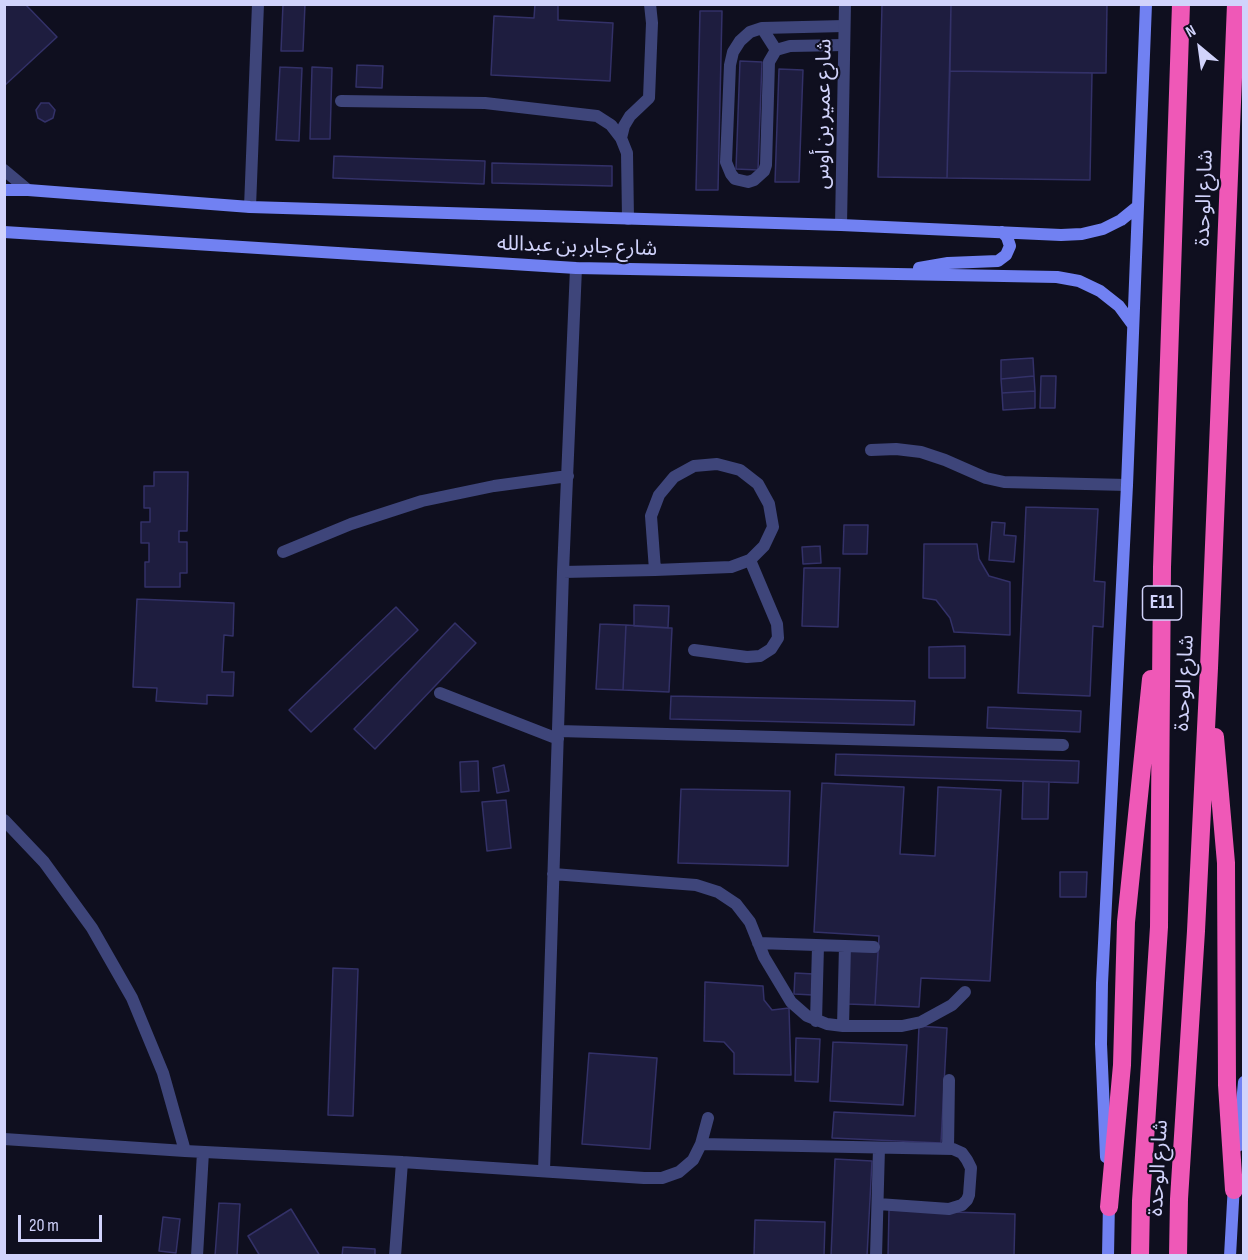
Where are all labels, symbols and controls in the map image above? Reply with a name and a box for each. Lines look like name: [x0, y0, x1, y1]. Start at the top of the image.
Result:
north arrow: [1170, 18, 1230, 78]
text: N: [1183, 21, 1199, 42]
street label: شارع عمير بن أوس: [810, 39, 838, 189]
street label: شارع الوحدة: [1191, 149, 1219, 247]
street label: شارع جابر بن عبدالله: [496, 232, 658, 262]
road number: E11: [1142, 586, 1182, 620]
street label: شارع الوحدة: [1170, 634, 1200, 732]
street label: شارع الوحدة: [1144, 1119, 1174, 1217]
scale bar: [21, 1203, 105, 1241]
text: 20 m: [29, 1215, 59, 1236]

